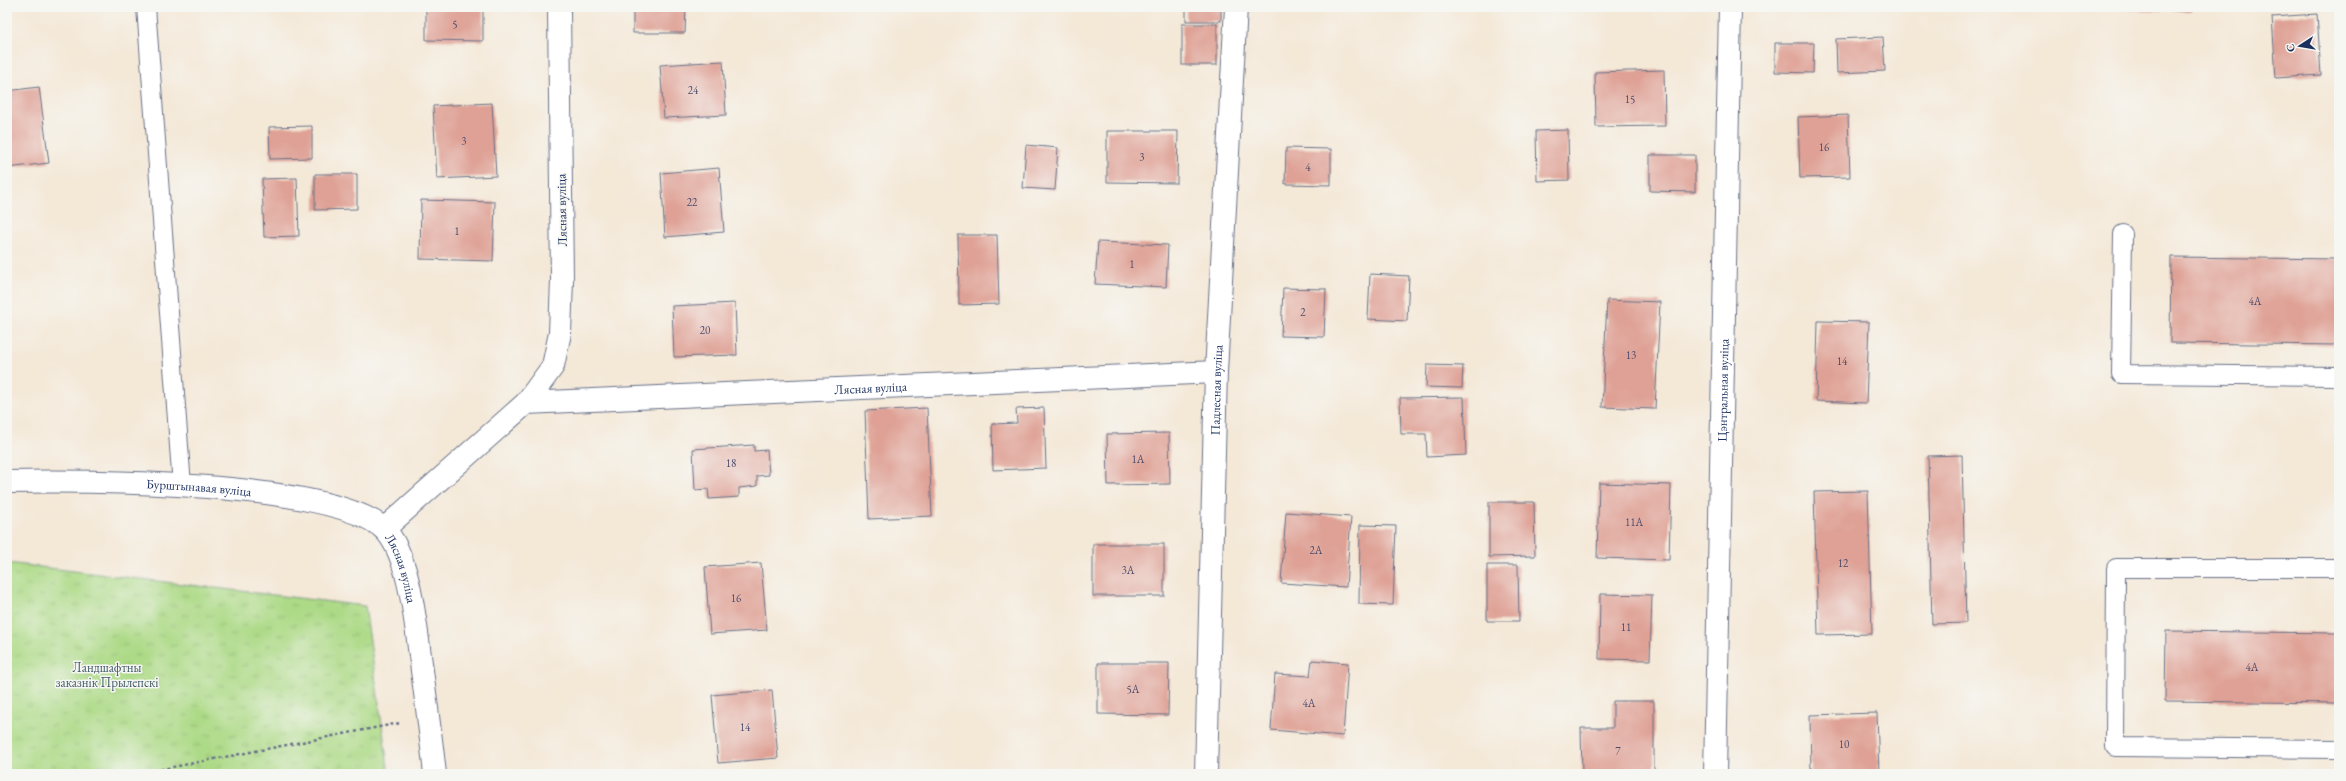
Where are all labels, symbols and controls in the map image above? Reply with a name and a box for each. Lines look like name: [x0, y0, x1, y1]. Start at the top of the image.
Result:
house number: 5: [452, 17, 458, 31]
north arrow: [2280, 26, 2320, 66]
text: С: [2283, 43, 2298, 53]
house number: 24: [688, 83, 699, 97]
house number: 15: [1625, 92, 1635, 106]
house number: 3: [461, 134, 467, 148]
house number: 16: [1819, 140, 1830, 154]
house number: 3: [1139, 150, 1145, 164]
house number: 4: [1305, 160, 1311, 174]
street label: Лясная вуліца: [552, 173, 571, 246]
house number: 22: [687, 195, 698, 209]
house number: 1: [454, 224, 460, 238]
house number: 1: [1129, 257, 1135, 271]
house number: 4А: [2249, 294, 2262, 308]
house number: 2: [1300, 305, 1306, 319]
house number: 20: [700, 323, 710, 337]
street label: Цэнтральная вуліца: [1714, 338, 1733, 442]
street label: Падлесная вуліца: [1206, 344, 1227, 436]
house number: 13: [1626, 348, 1636, 362]
house number: 14: [1837, 354, 1848, 368]
street label: Лясная вуліца: [834, 378, 908, 398]
house number: 1А: [1132, 452, 1145, 466]
house number: 18: [726, 456, 736, 470]
street label: Бурштынавая вуліца: [146, 475, 253, 500]
house number: 11А: [1625, 515, 1643, 529]
street label: Лясная вуліца: [381, 530, 420, 605]
house number: 2А: [1310, 543, 1323, 557]
house number: 12: [1838, 556, 1849, 570]
house number: 3А: [1122, 563, 1135, 577]
house number: 16: [731, 591, 742, 605]
house number: 11: [1621, 620, 1631, 634]
park label: Ландшафтны заказнік Прылепскі: [56, 659, 158, 691]
house number: 4А: [2246, 660, 2259, 674]
house number: 5А: [1127, 682, 1140, 696]
house number: 4А: [1303, 696, 1316, 710]
house number: 14: [740, 720, 751, 734]
house number: 10: [1839, 737, 1849, 751]
house number: 7: [1615, 744, 1621, 758]

